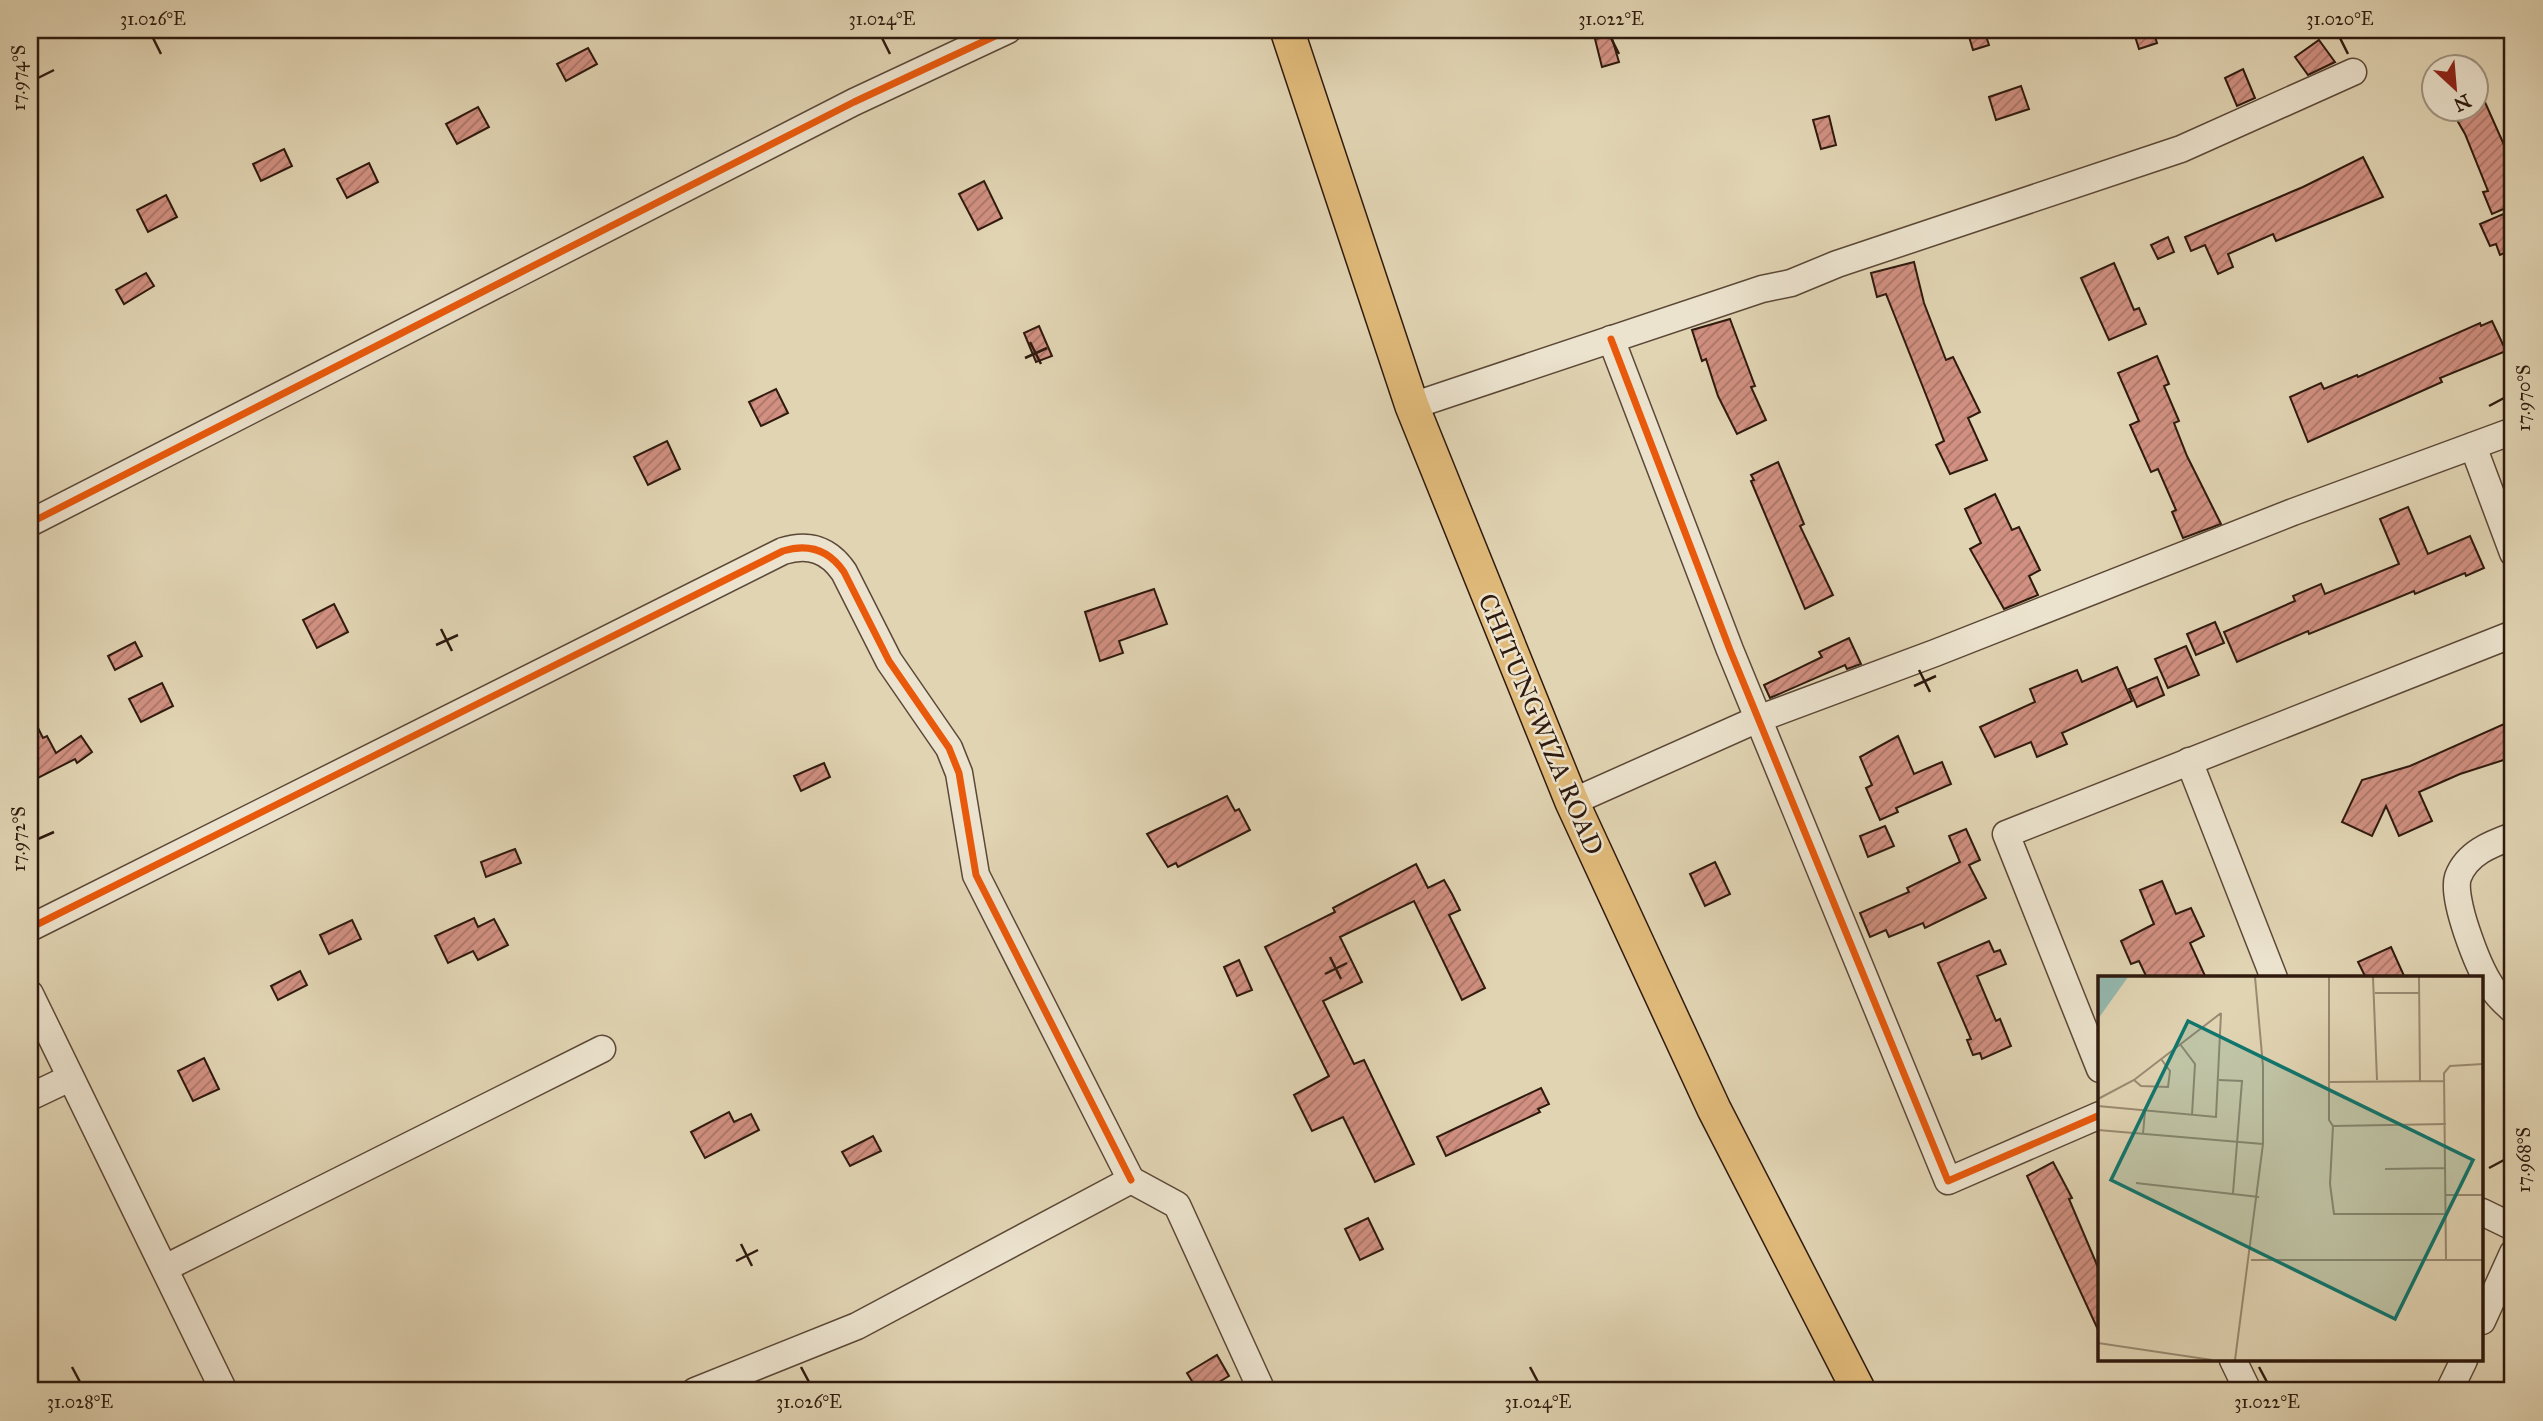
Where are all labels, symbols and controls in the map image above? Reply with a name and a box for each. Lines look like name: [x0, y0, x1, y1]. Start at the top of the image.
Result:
text: 31.026°E: [120, 8, 186, 30]
text: 31.024°E: [849, 8, 916, 30]
text: 31.022°E: [1578, 8, 1644, 30]
text: 31.020°E: [2306, 8, 2374, 30]
text: 17.974°S: [8, 45, 30, 111]
north arrow: [2420, 52, 2490, 122]
text: N: [2450, 89, 2475, 117]
text: 17.970°S: [2513, 365, 2535, 431]
street label: CHITUNGWIZA ROAD: [1471, 588, 1611, 860]
text: 17.972°S: [8, 806, 30, 872]
inset map: [2098, 976, 2484, 1362]
text: 17.968°S: [2513, 1127, 2535, 1193]
text: 31.028°E: [47, 1391, 113, 1413]
text: 31.026°E: [776, 1391, 842, 1413]
text: 31.024°E: [1505, 1391, 1572, 1413]
text: 31.022°E: [2234, 1391, 2300, 1413]

